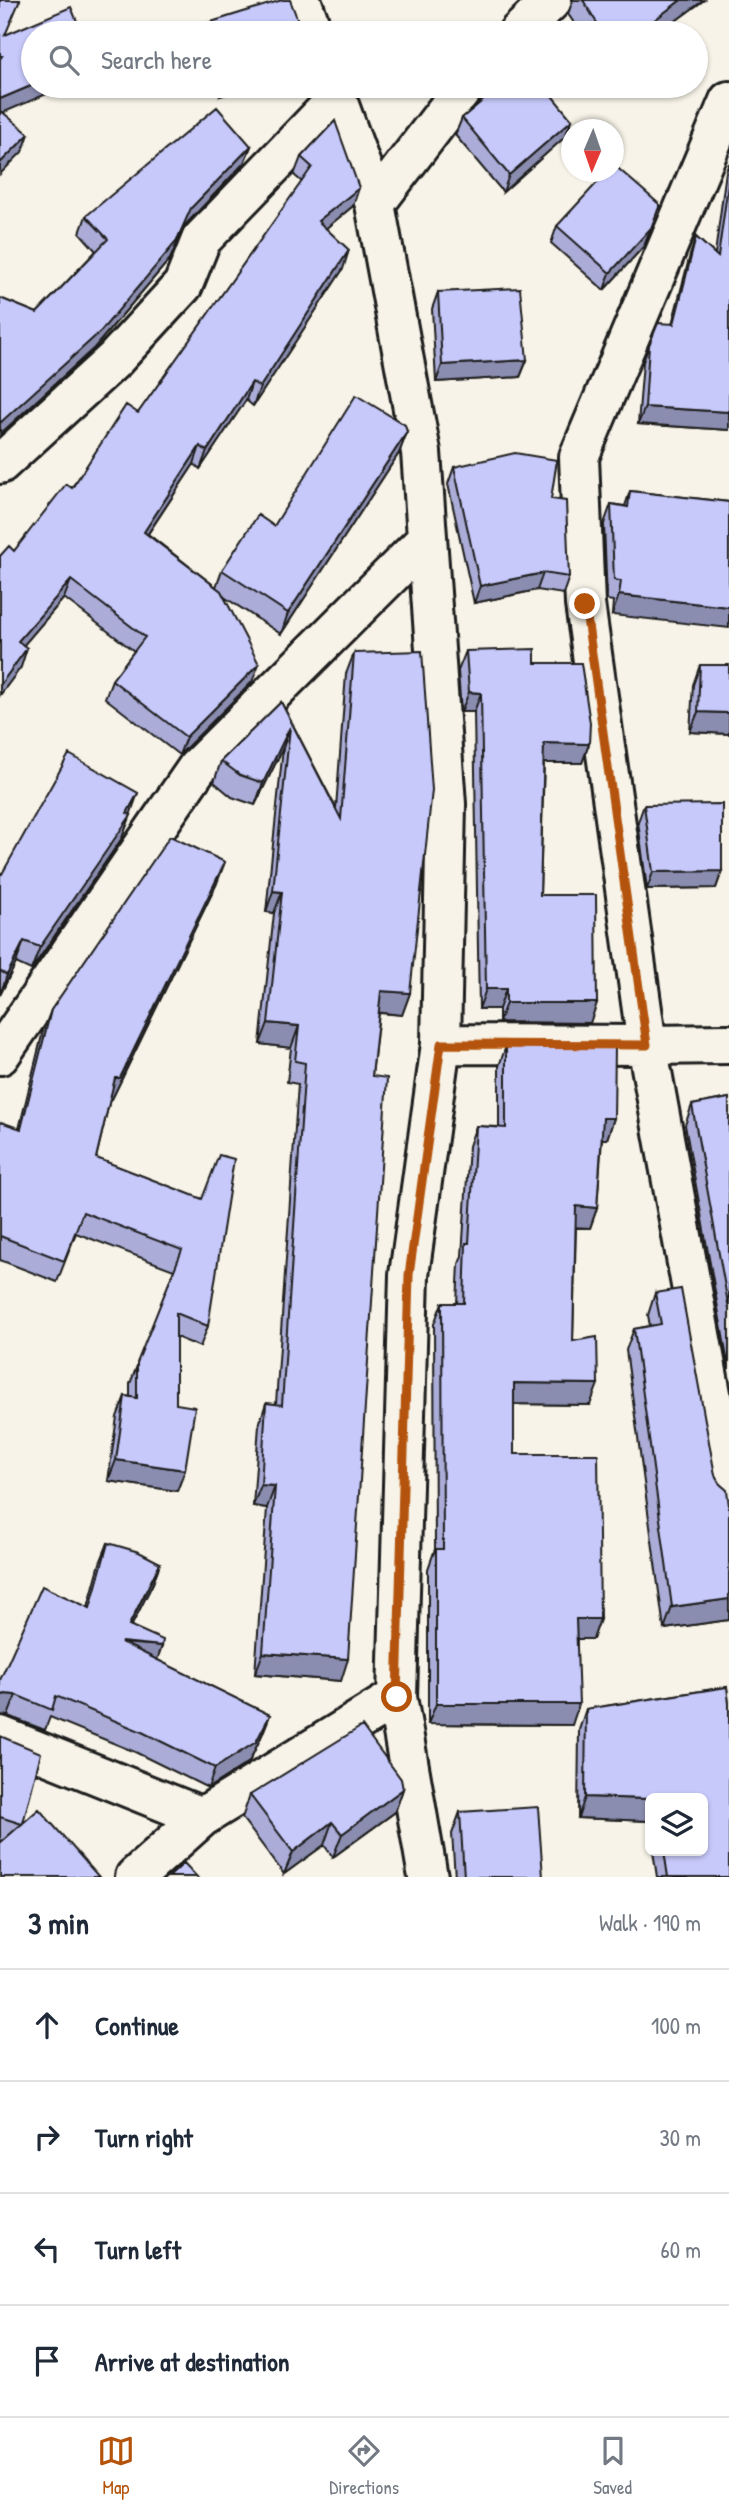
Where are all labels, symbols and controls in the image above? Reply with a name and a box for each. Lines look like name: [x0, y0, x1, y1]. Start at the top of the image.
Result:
search box: [21, 21, 708, 98]
icon: search: [45, 41, 83, 79]
text: Search here: [101, 42, 212, 77]
north arrow: [561, 119, 624, 182]
route end: [569, 588, 600, 619]
route start: [381, 1681, 412, 1712]
map controls: [645, 1793, 708, 1856]
button: layers: [645, 1793, 708, 1856]
text: 3 min: [28, 1903, 89, 1943]
text: Walk · 190 m: [599, 1907, 701, 1938]
icon: ahead: [28, 2006, 66, 2044]
text: Continue: [95, 2008, 179, 2043]
text: 100 m: [651, 2010, 701, 2041]
icon: right: [28, 2118, 66, 2156]
text: Turn right: [95, 2120, 193, 2155]
text: 30 m: [659, 2122, 701, 2153]
icon: left: [28, 2230, 66, 2268]
text: Turn left: [95, 2232, 181, 2267]
text: 60 m: [661, 2234, 701, 2265]
icon: arrive: [28, 2342, 66, 2380]
text: Arrive at destination: [95, 2344, 290, 2379]
tab: Map: [97, 2432, 135, 2500]
tab: Directions: [329, 2432, 399, 2500]
tab: Saved: [593, 2432, 632, 2500]

